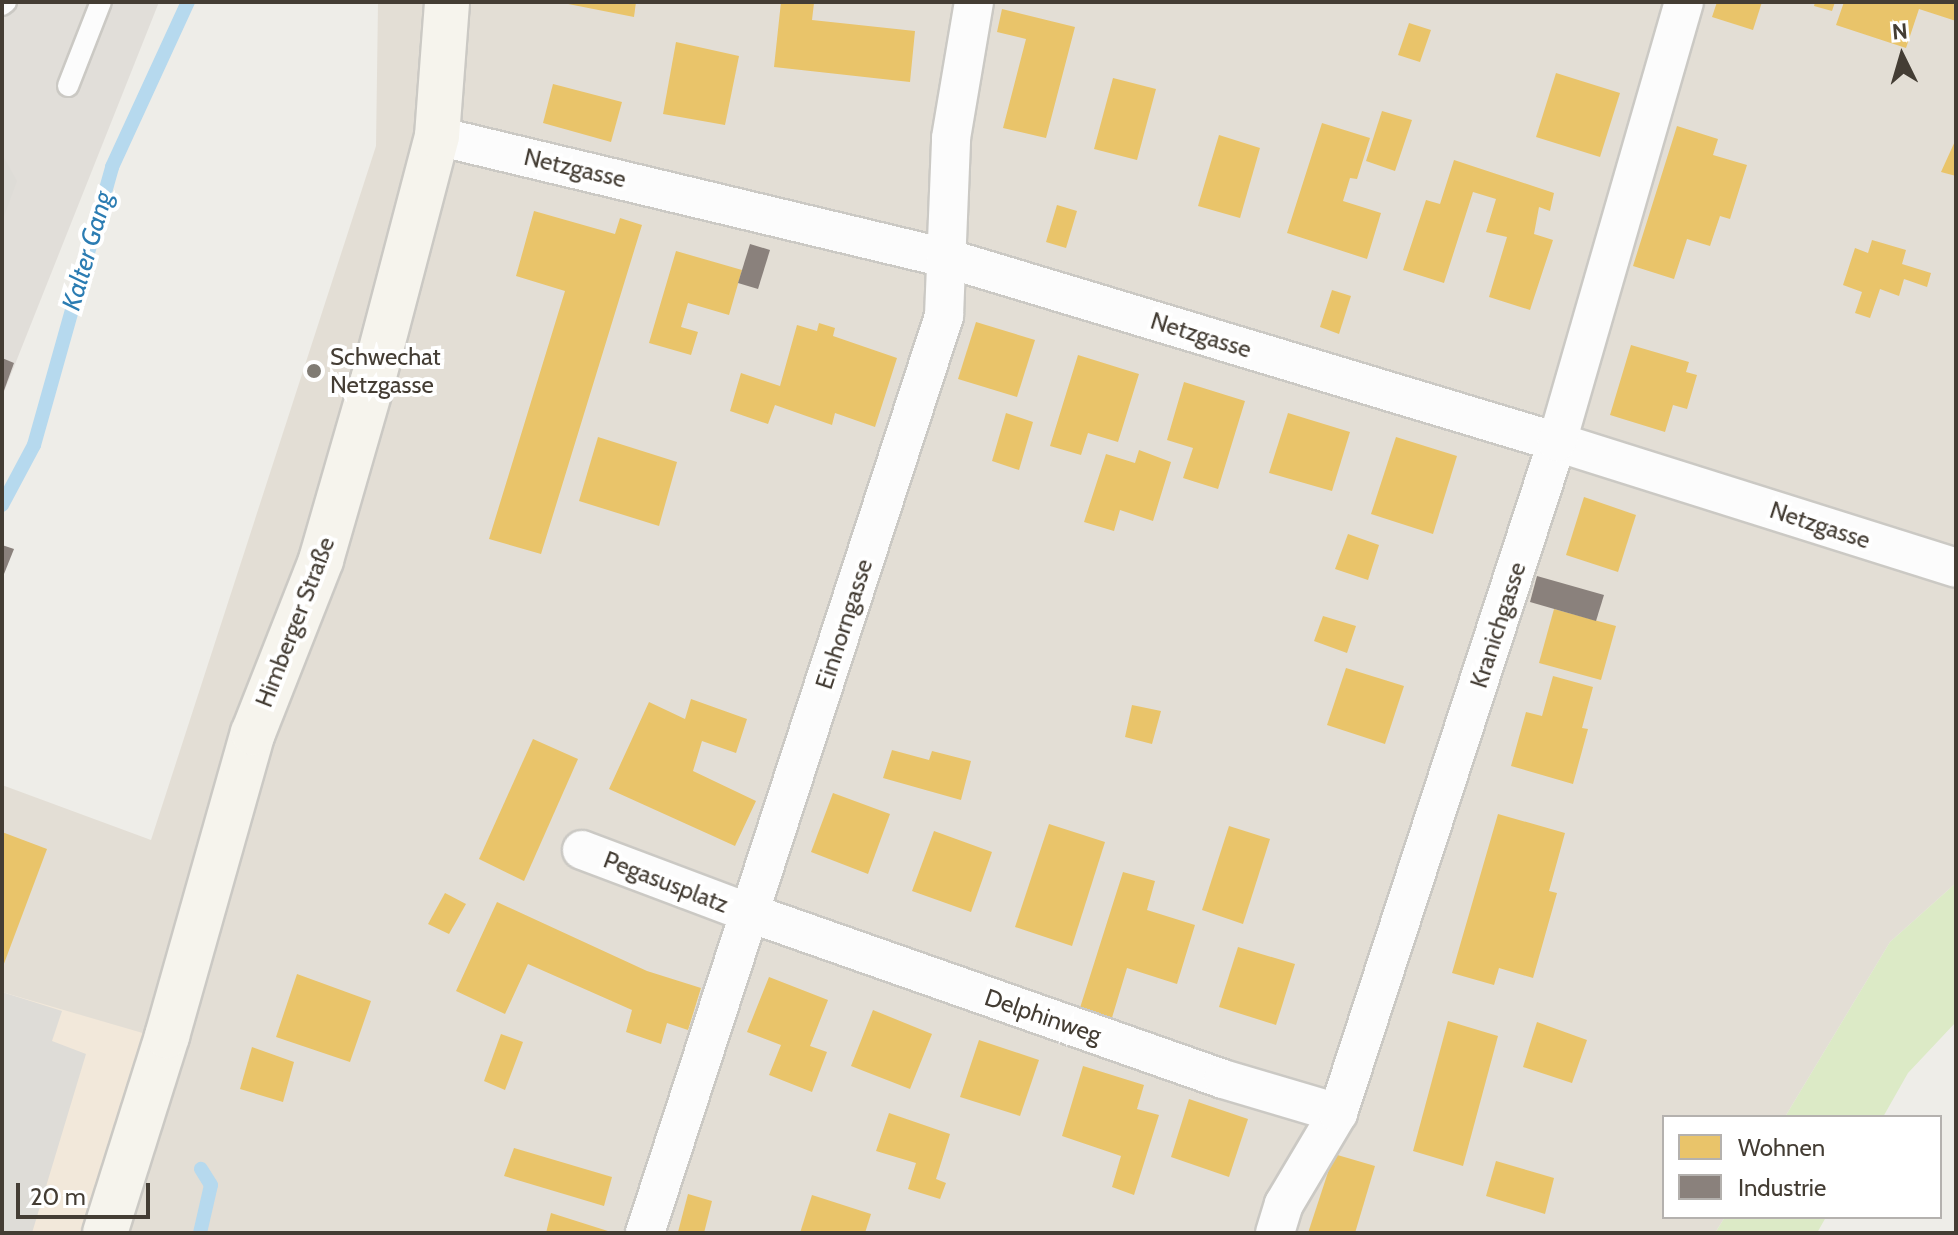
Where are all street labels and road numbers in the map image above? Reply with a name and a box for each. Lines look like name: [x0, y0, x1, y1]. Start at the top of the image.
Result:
street label: Netzgasse: [521, 142, 629, 194]
street label: Netzgasse: [1147, 306, 1255, 364]
street label: Netzgasse: [1766, 495, 1874, 555]
street label: Himberger Straße: [249, 533, 341, 711]
street label: Einhorngasse: [809, 555, 879, 693]
street label: Kranichgasse: [1464, 558, 1532, 692]
street label: Pegasusplatz: [600, 845, 732, 919]
street label: Delphinweg: [981, 983, 1105, 1049]

